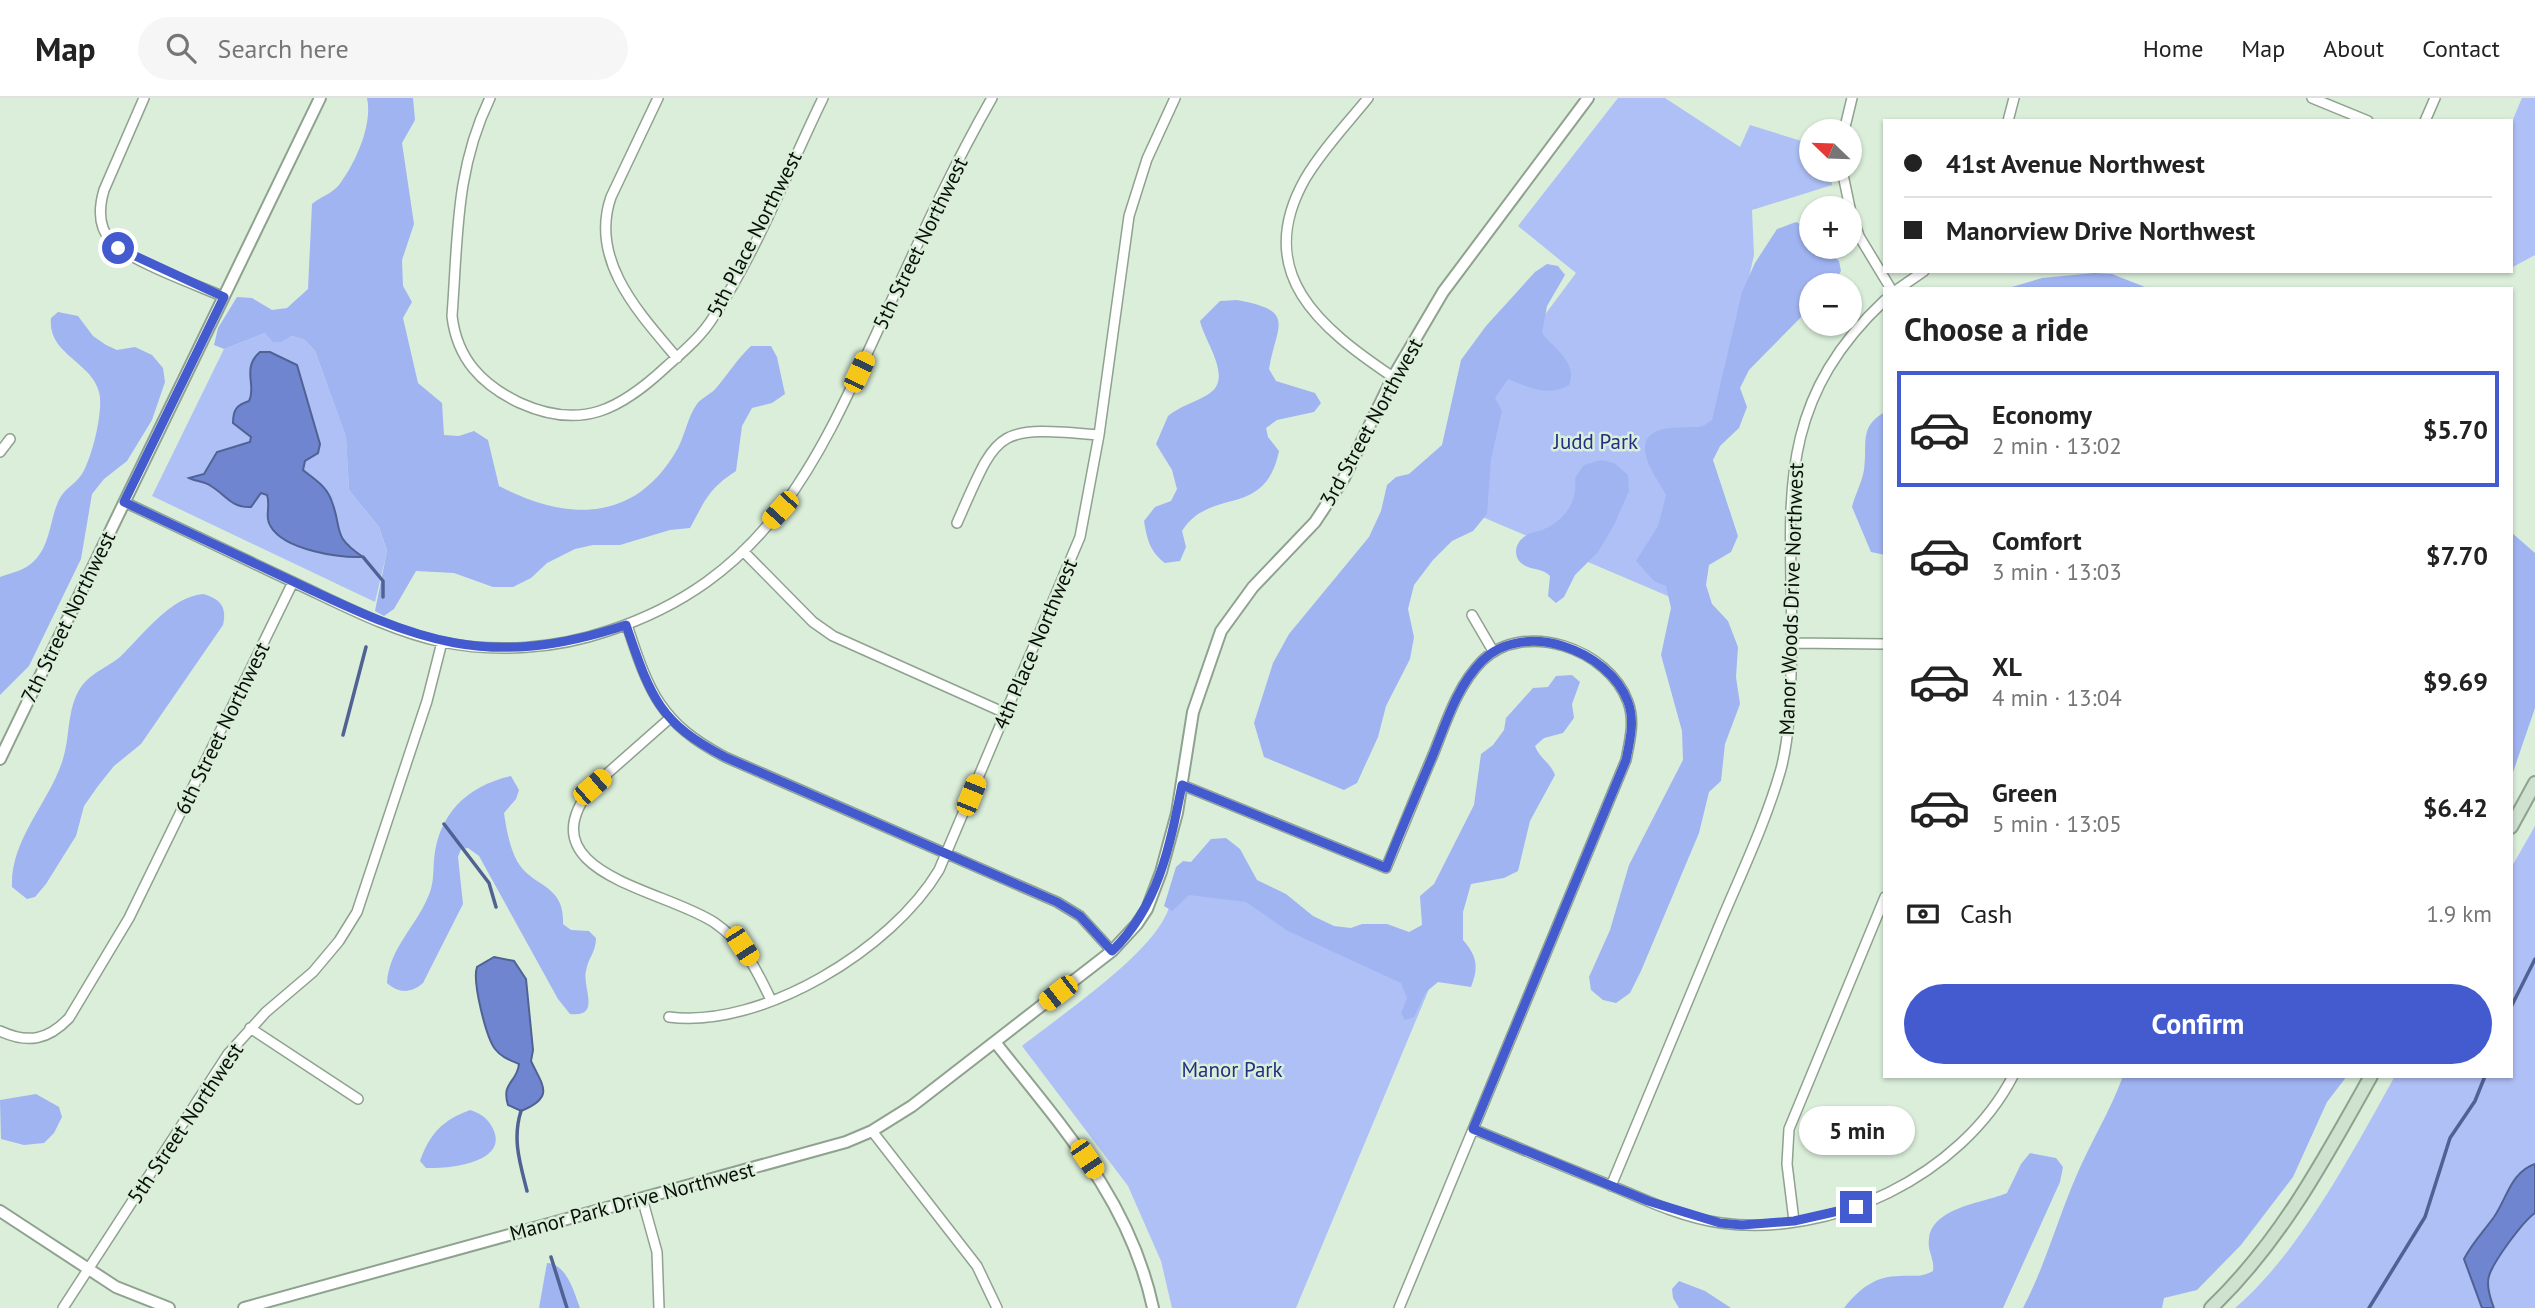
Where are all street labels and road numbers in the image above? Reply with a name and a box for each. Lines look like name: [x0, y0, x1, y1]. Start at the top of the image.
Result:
street label: 5th Place Northwest: [700, 146, 808, 322]
street label: 5th Street Northwest: [867, 152, 973, 334]
street label: 3rd Street Northwest: [1314, 333, 1428, 511]
street label: Manor Woods Drive Northwest: [1773, 462, 1809, 736]
street label: 7th Street Northwest: [15, 527, 121, 707]
street label: 4th Place Northwest: [987, 555, 1083, 733]
street label: 6th Street Northwest: [169, 637, 275, 819]
street label: 5th Street Northwest: [121, 1037, 249, 1209]
street label: Manor Park Drive Northwest: [507, 1155, 757, 1247]

